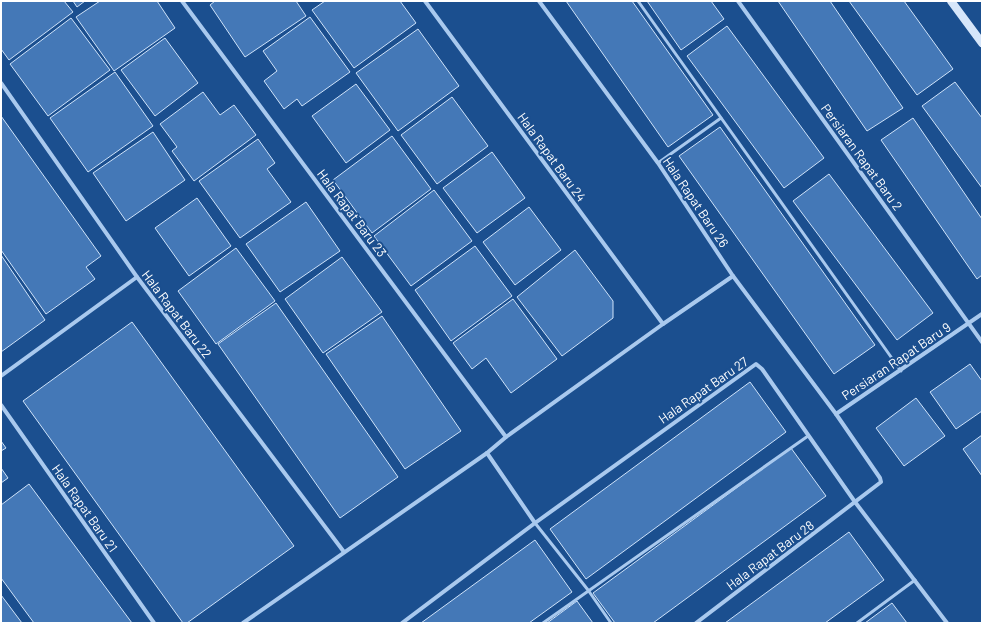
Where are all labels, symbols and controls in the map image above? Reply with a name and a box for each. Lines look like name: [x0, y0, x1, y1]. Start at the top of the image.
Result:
street label: Persiaran Rapat Baru 2: [818, 101, 906, 213]
street label: Hala Rapat Baru 24: [514, 109, 590, 205]
street label: Hala Rapat Baru 26: [660, 154, 732, 251]
street label: Hala Rapat Baru 23: [314, 166, 390, 260]
street label: Hala Rapat Baru 22: [139, 267, 215, 361]
street label: Persiaran Rapat Baru 9: [839, 319, 953, 403]
street label: Hala Rapat Baru 27: [655, 353, 751, 427]
street label: Hala Rapat Baru 21: [49, 461, 121, 555]
street label: Hala Rapat Baru 28: [723, 517, 817, 593]

